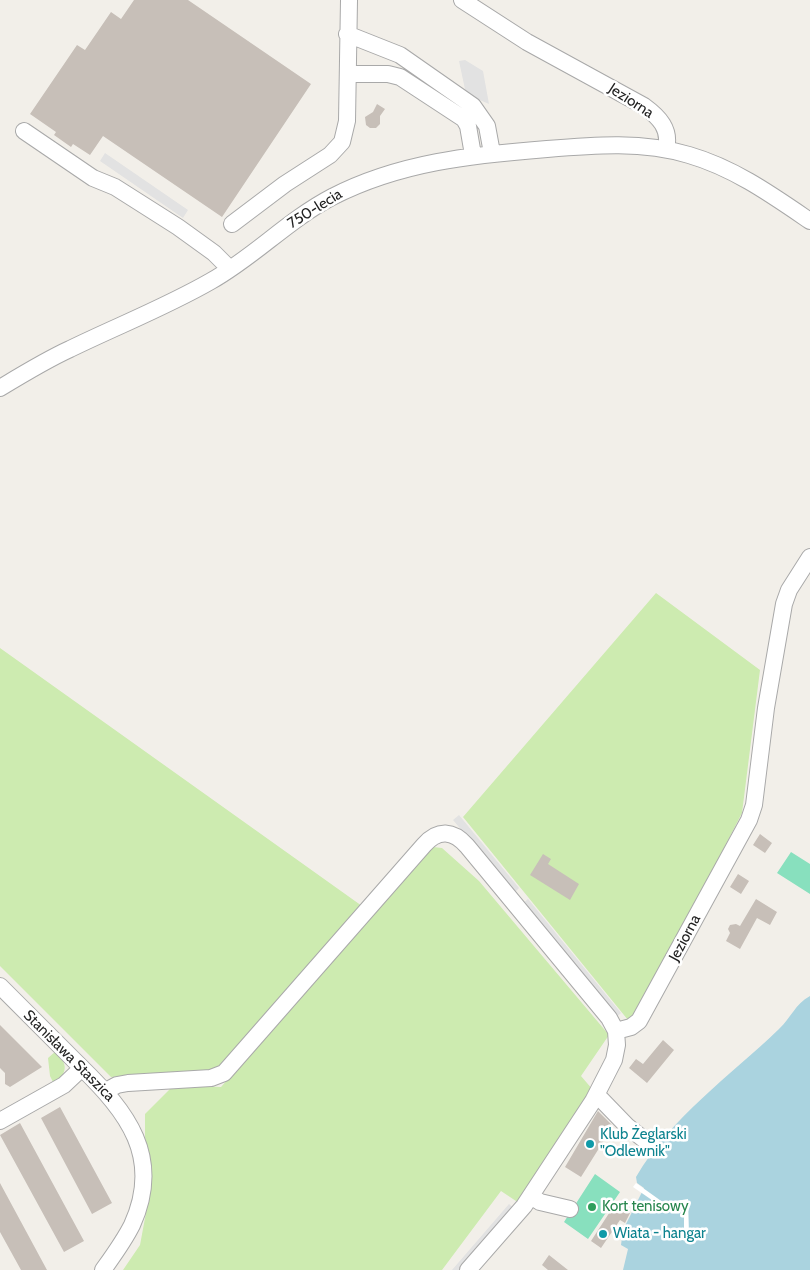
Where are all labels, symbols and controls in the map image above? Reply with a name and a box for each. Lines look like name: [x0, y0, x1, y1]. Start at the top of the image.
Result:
street label: Jeziorna: [605, 80, 657, 122]
street label: 750-lecia: [284, 185, 346, 233]
street label: Jeziorna: [665, 912, 705, 964]
street label: Stanisława Staszica: [20, 1007, 118, 1105]
place label: Klub Żeglarski "Odlewnik": [600, 1126, 687, 1161]
marker: Klub Żeglarski "Odlewnik": [584, 1138, 596, 1150]
place label: Kort tenisowy: [602, 1198, 688, 1216]
marker: Kort tenisowy: [586, 1201, 598, 1213]
place label: Wiata - hangar: [613, 1225, 706, 1243]
marker: Wiata - hangar: [597, 1228, 609, 1240]

